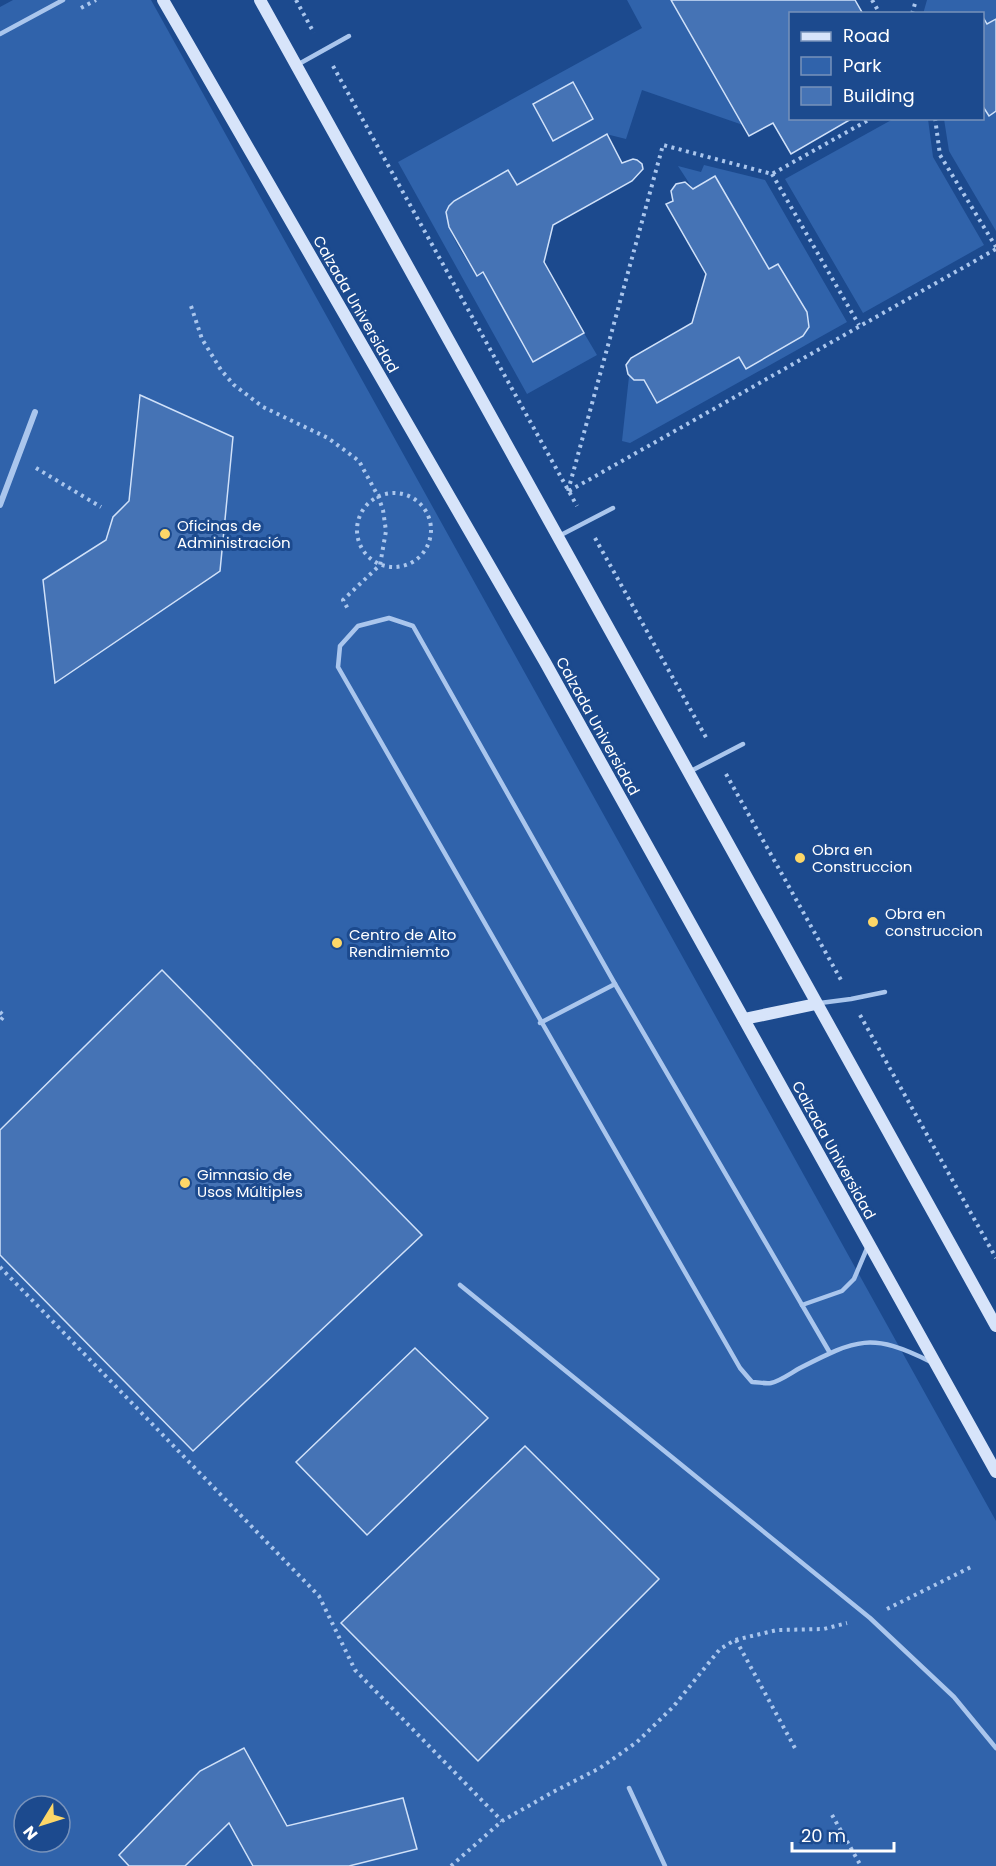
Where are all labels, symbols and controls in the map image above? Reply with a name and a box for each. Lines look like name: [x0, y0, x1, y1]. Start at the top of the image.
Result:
legend: [789, 12, 984, 120]
text: Road: [843, 23, 890, 48]
text: Park: [843, 53, 882, 78]
text: Building: [843, 83, 915, 108]
street label: Calzada Universidad: [308, 231, 404, 377]
place label: Oficinas de Administración: [177, 515, 291, 553]
marker: Oficinas de Administración: [158, 527, 172, 541]
street label: Calzada Universidad: [551, 653, 645, 799]
place label: Obra en Construccion: [812, 839, 912, 877]
marker: Obra en Construccion: [793, 851, 807, 865]
place label: Obra en construccion: [885, 903, 983, 941]
marker: Obra en construccion: [866, 915, 880, 929]
place label: Centro de Alto Rendimiemto: [349, 924, 456, 962]
marker: Centro de Alto Rendimiemto: [330, 936, 344, 950]
street label: Calzada Universidad: [787, 1077, 881, 1223]
place label: Gimnasio de Usos Múltiples: [197, 1164, 303, 1202]
marker: Gimnasio de Usos Múltiples: [178, 1176, 192, 1190]
north arrow: [12, 1794, 72, 1854]
scale bar: [792, 1815, 894, 1853]
text: N: [18, 1821, 43, 1845]
text: 20 m: [801, 1823, 846, 1848]

